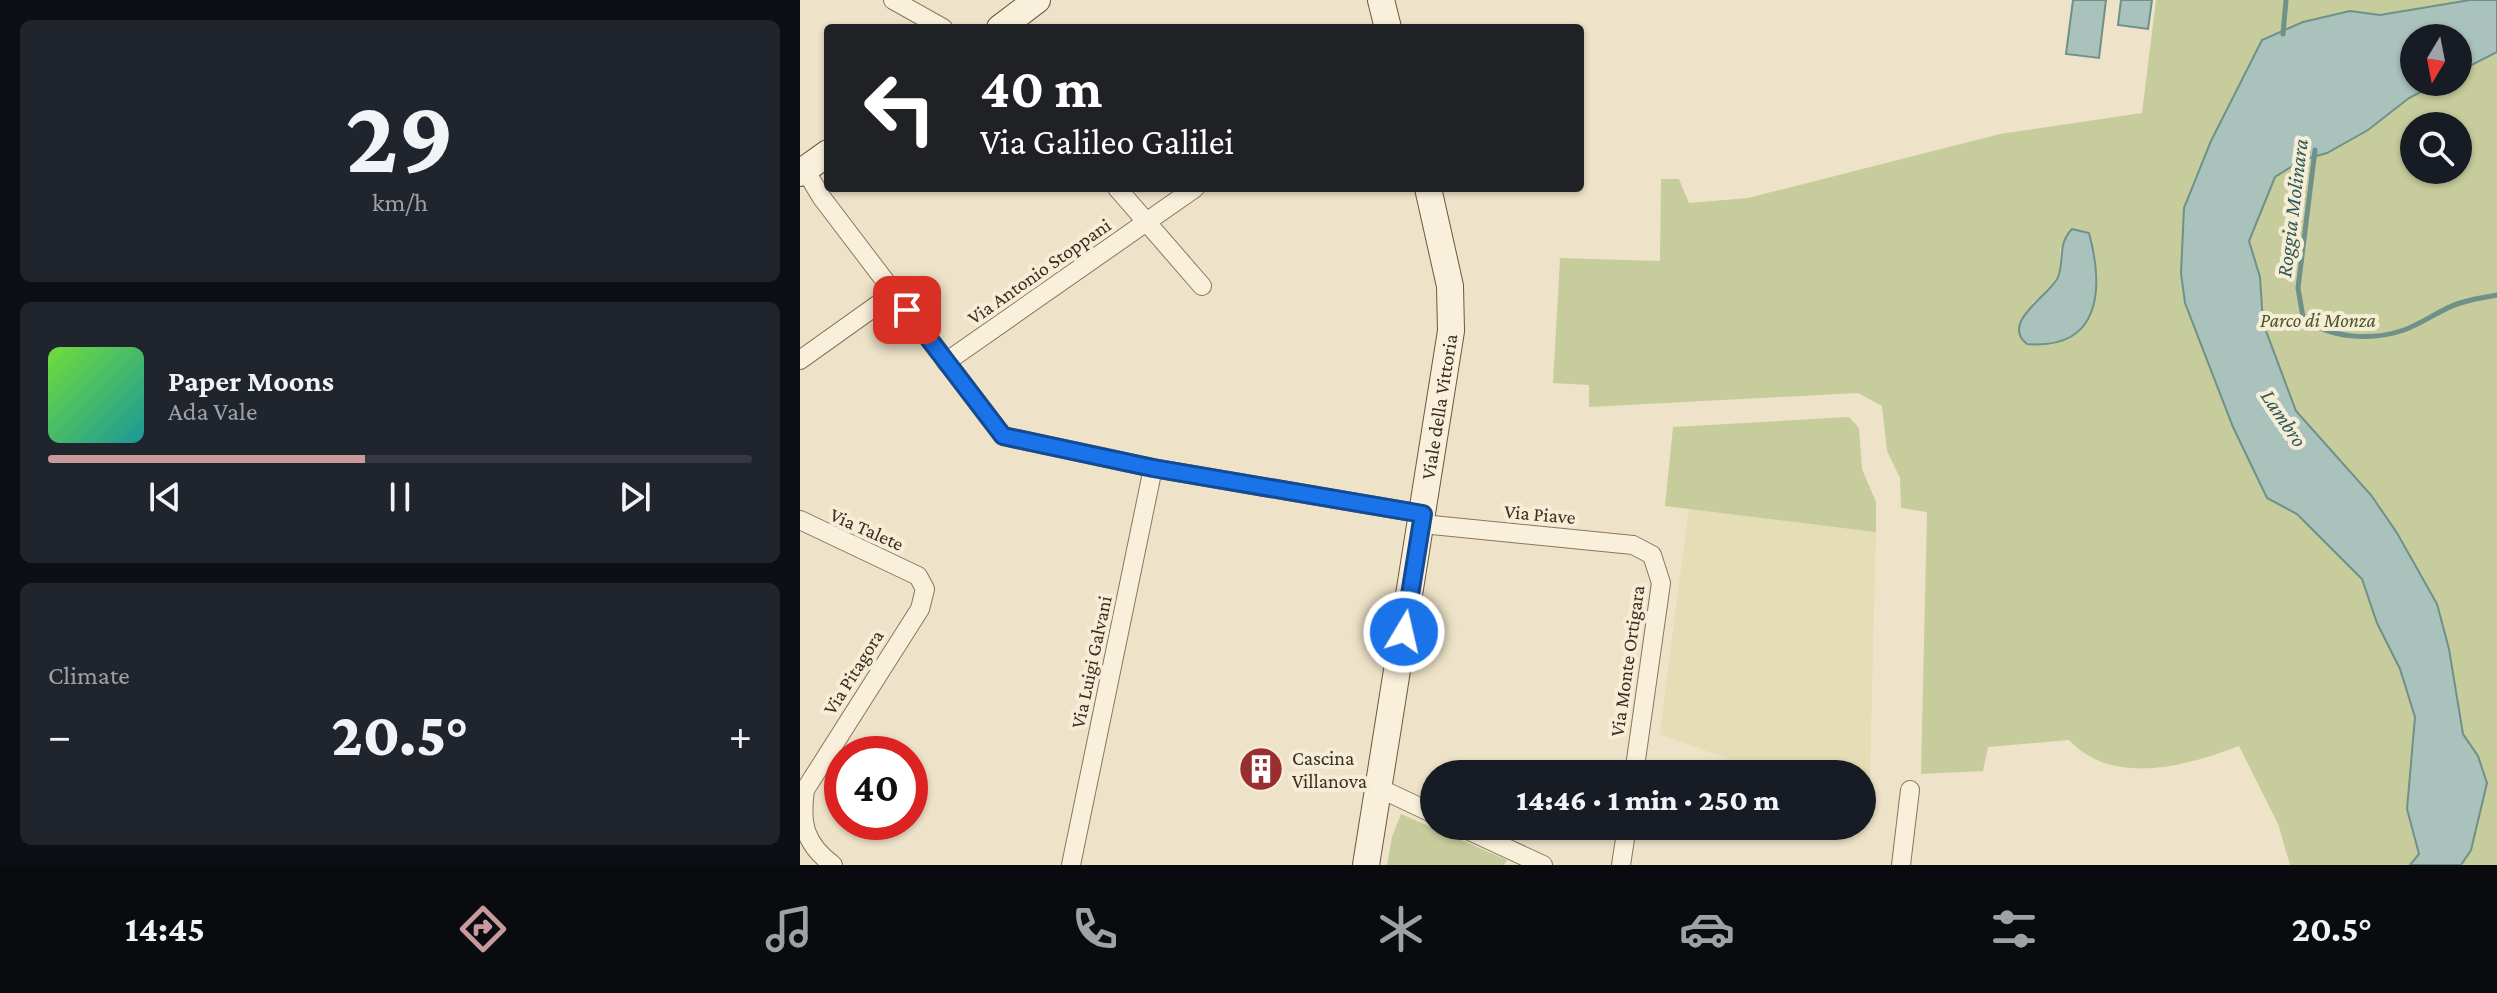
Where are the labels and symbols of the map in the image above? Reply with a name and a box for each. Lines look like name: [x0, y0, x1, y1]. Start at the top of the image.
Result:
north arrow: [2400, 24, 2472, 96]
water label: Roggia Molinara: [2271, 137, 2313, 279]
street label: Via Antonio Stoppani: [963, 213, 1115, 329]
pin: [873, 276, 941, 344]
park label: Parco di Monza: [2260, 309, 2376, 331]
street label: Viale della Vittoria: [1417, 332, 1461, 481]
water label: Lambro: [2256, 385, 2312, 451]
street label: Via Piave: [1503, 500, 1577, 528]
street label: Via Talete: [827, 503, 907, 555]
street label: Via Monte Ortigara: [1605, 584, 1650, 738]
position arrow: [1362, 590, 1446, 674]
street label: Via Luigi Galvani: [1066, 594, 1117, 731]
street label: Via Pitagora: [818, 626, 889, 719]
speed limit sign: 40: [824, 736, 928, 840]
building icon: Cascina Villanova: [1237, 745, 1285, 793]
place label: Cascina Villanova: [1292, 747, 1367, 792]

